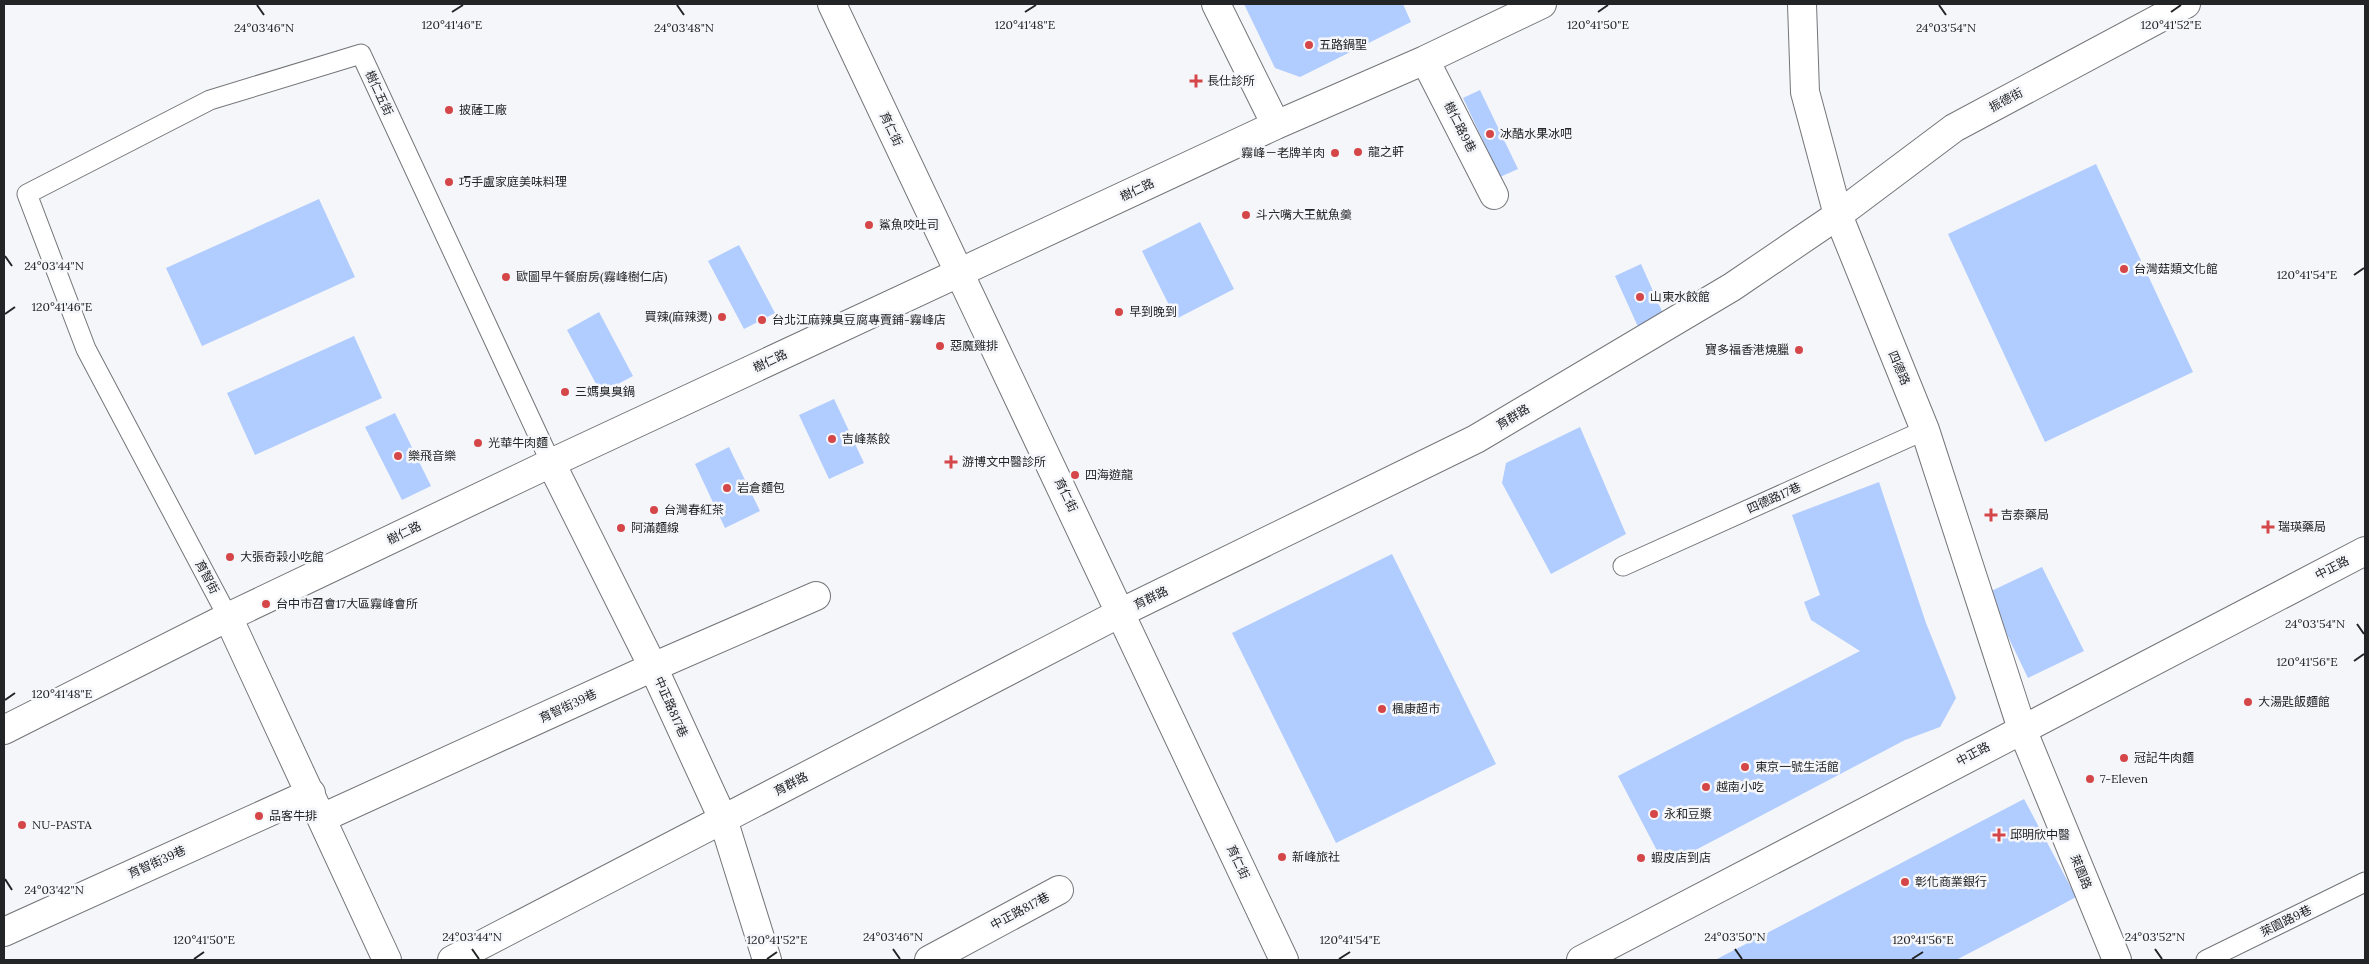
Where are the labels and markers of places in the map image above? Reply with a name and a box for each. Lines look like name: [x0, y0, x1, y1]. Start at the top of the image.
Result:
place label: 五路鍋聖: [1319, 37, 1367, 52]
marker: 五路鍋聖: [1303, 39, 1315, 51]
place label: 長仕診所: [1207, 73, 1255, 88]
marker: 長仕診所: [1189, 74, 1203, 88]
place label: 披薩工廠: [459, 102, 507, 117]
marker: 披薩工廠: [443, 104, 455, 116]
place label: 冰酷水果冰吧: [1500, 126, 1572, 141]
marker: 冰酷水果冰吧: [1484, 128, 1496, 140]
place label: 龍之軒: [1368, 144, 1404, 159]
place label: 霧峰－老牌羊肉: [1241, 145, 1325, 160]
marker: 龍之軒: [1352, 146, 1364, 158]
marker: 霧峰－老牌羊肉: [1329, 147, 1341, 159]
place label: 巧手盧家庭美味料理: [459, 174, 567, 189]
marker: 巧手盧家庭美味料理: [443, 176, 455, 188]
place label: 斗六嘴大王魷魚羹: [1256, 207, 1352, 222]
marker: 斗六嘴大王魷魚羹: [1240, 209, 1252, 221]
place label: 鯊魚咬吐司: [879, 217, 939, 232]
marker: 鯊魚咬吐司: [863, 219, 875, 231]
place label: 台灣菇類文化館: [2134, 261, 2218, 276]
marker: 台灣菇類文化館: [2118, 263, 2130, 275]
place label: 歐圖早午餐廚房(霧峰樹仁店): [516, 269, 668, 285]
marker: 歐圖早午餐廚房(霧峰樹仁店): [500, 271, 512, 283]
place label: 山東水餃館: [1650, 289, 1710, 304]
marker: 山東水餃館: [1634, 291, 1646, 303]
place label: 早到晚到: [1129, 304, 1177, 319]
marker: 早到晚到: [1113, 306, 1125, 318]
place label: 買辣(麻辣燙): [645, 309, 712, 325]
marker: 買辣(麻辣燙): [716, 311, 728, 323]
place label: 台北江麻辣臭豆腐專賣鋪-霧峰店: [772, 312, 946, 327]
marker: 台北江麻辣臭豆腐專賣鋪-霧峰店: [756, 314, 768, 326]
place label: 惡魔雞排: [950, 338, 998, 353]
marker: 惡魔雞排: [934, 340, 946, 352]
place label: 寶多福香港燒臘: [1705, 342, 1789, 357]
marker: 寶多福香港燒臘: [1793, 344, 1805, 356]
place label: 三媽臭臭鍋: [575, 384, 635, 399]
marker: 三媽臭臭鍋: [559, 386, 571, 398]
place label: 吉峰蒸餃: [842, 431, 890, 446]
marker: 吉峰蒸餃: [826, 433, 838, 445]
place label: 光華牛肉麵: [488, 435, 548, 450]
marker: 光華牛肉麵: [472, 437, 484, 449]
place label: 樂飛音樂: [408, 448, 456, 463]
marker: 樂飛音樂: [392, 450, 404, 462]
place label: 游博文中醫診所: [962, 454, 1046, 469]
marker: 游博文中醫診所: [944, 455, 958, 469]
place label: 四海遊龍: [1085, 467, 1133, 482]
marker: 四海遊龍: [1069, 469, 1081, 481]
place label: 岩倉麵包: [737, 480, 785, 495]
marker: 岩倉麵包: [721, 482, 733, 494]
place label: 台灣春紅茶: [664, 502, 724, 517]
marker: 台灣春紅茶: [648, 504, 660, 516]
place label: 吉泰藥局: [2001, 507, 2049, 522]
marker: 吉泰藥局: [1985, 509, 1997, 521]
place label: 瑞瑛藥局: [2278, 519, 2326, 534]
place label: 阿滿麵線: [631, 520, 679, 535]
marker: 瑞瑛藥局: [2262, 521, 2274, 533]
marker: 阿滿麵線: [615, 522, 627, 534]
place label: 大張奇榖小吃館: [240, 549, 324, 564]
marker: 大張奇榖小吃館: [224, 551, 236, 563]
place label: 台中市召會17大區霧峰會所: [276, 596, 418, 611]
marker: 台中市召會17大區霧峰會所: [260, 598, 272, 610]
place label: 大湯匙飯麵館: [2258, 694, 2330, 709]
marker: 大湯匙飯麵館: [2242, 696, 2254, 708]
place label: 楓康超市: [1392, 701, 1440, 716]
marker: 楓康超市: [1376, 703, 1388, 715]
place label: 冠記牛肉麵: [2134, 750, 2194, 765]
marker: 冠記牛肉麵: [2118, 752, 2130, 764]
place label: 東京一號生活館: [1755, 759, 1839, 774]
marker: 東京一號生活館: [1739, 761, 1751, 773]
place label: 7-Eleven: [2100, 771, 2148, 786]
marker: 7-Eleven: [2084, 773, 2096, 785]
place label: 越南小吃: [1716, 779, 1764, 794]
marker: 越南小吃: [1700, 781, 1712, 793]
place label: 永和豆漿: [1664, 806, 1712, 821]
place label: 品客牛排: [269, 808, 317, 823]
marker: 永和豆漿: [1648, 808, 1660, 820]
marker: 品客牛排: [253, 810, 265, 822]
place label: NU-PASTA: [32, 817, 92, 832]
marker: NU-PASTA: [16, 819, 28, 831]
place label: 邱明欣中醫: [2010, 827, 2070, 842]
marker: 邱明欣中醫: [1992, 828, 2006, 842]
place label: 新峰旅社: [1292, 849, 1340, 864]
place label: 蝦皮店到店: [1651, 850, 1711, 865]
marker: 新峰旅社: [1276, 851, 1288, 863]
marker: 蝦皮店到店: [1635, 852, 1647, 864]
place label: 彰化商業銀行: [1915, 874, 1987, 889]
marker: 彰化商業銀行: [1899, 876, 1911, 888]

